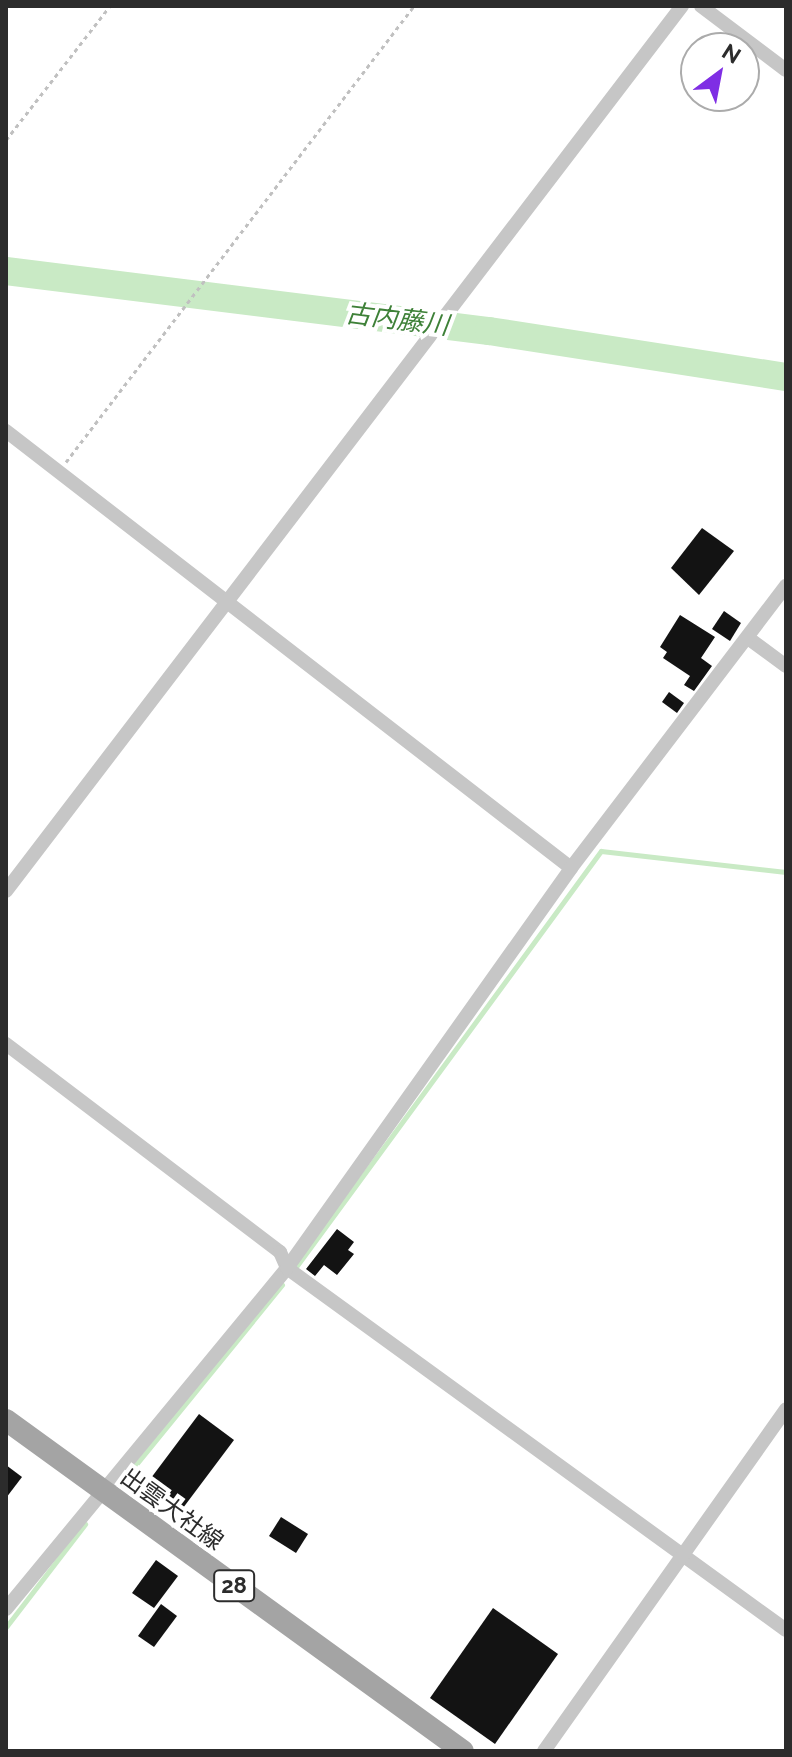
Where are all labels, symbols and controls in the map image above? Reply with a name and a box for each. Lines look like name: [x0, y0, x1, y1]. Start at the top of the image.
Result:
north arrow: [680, 32, 760, 112]
text: N: [718, 38, 746, 69]
water label: 古内藤川: [343, 298, 451, 342]
street label: 出雲大社線: [115, 1462, 229, 1556]
road number: 28: [212, 1568, 256, 1604]

